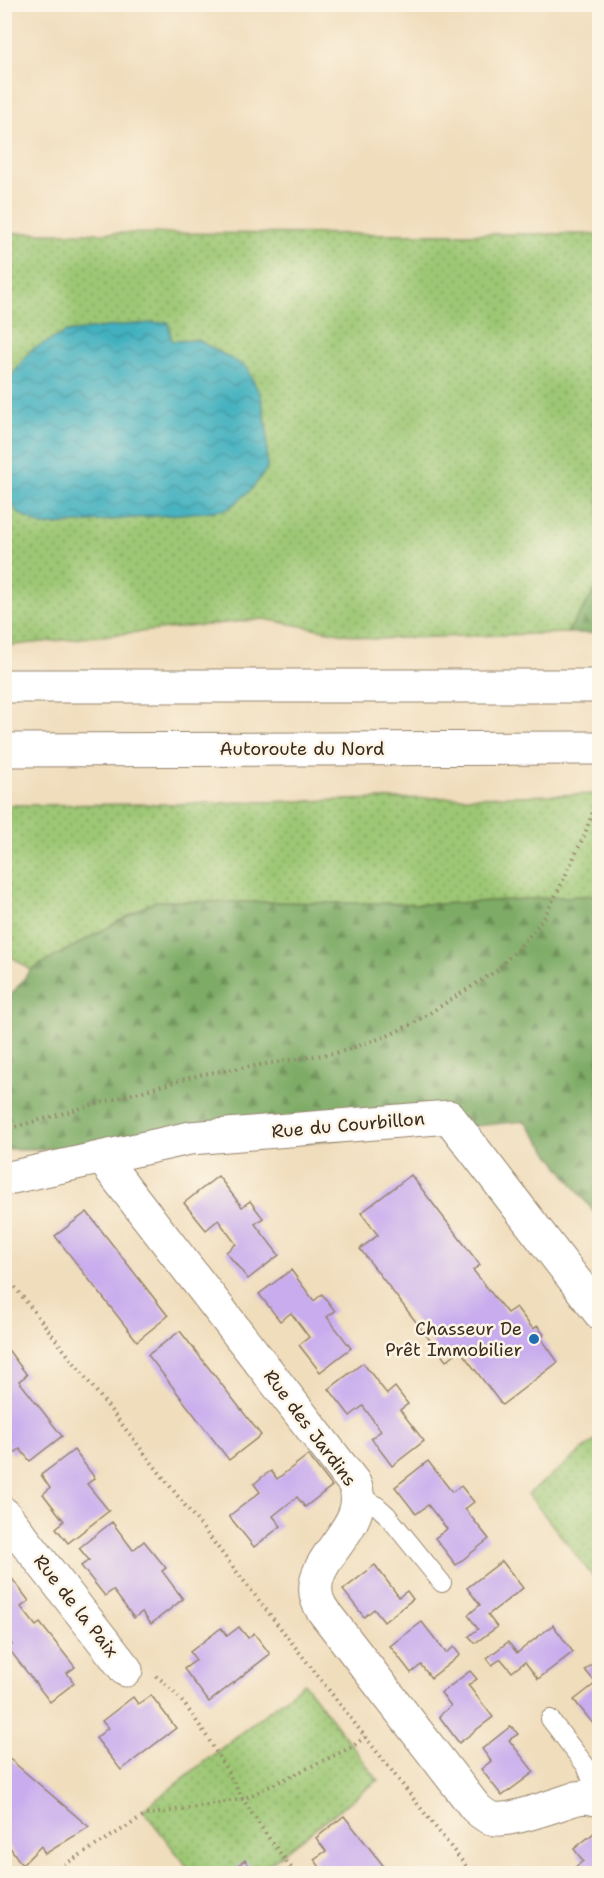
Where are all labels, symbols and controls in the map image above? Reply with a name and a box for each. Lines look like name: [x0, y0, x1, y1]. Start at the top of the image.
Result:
street label: Autoroute du Nord: [220, 737, 384, 761]
street label: Rue du Courbillon: [270, 1106, 426, 1144]
place label: Chasseur De Prêt Immobilier: [385, 1317, 522, 1362]
marker: Chasseur De Prêt Immobilier: [527, 1332, 541, 1346]
street label: Rue des Jardins: [258, 1365, 362, 1491]
street label: Rue de la Paix: [28, 1550, 124, 1662]

